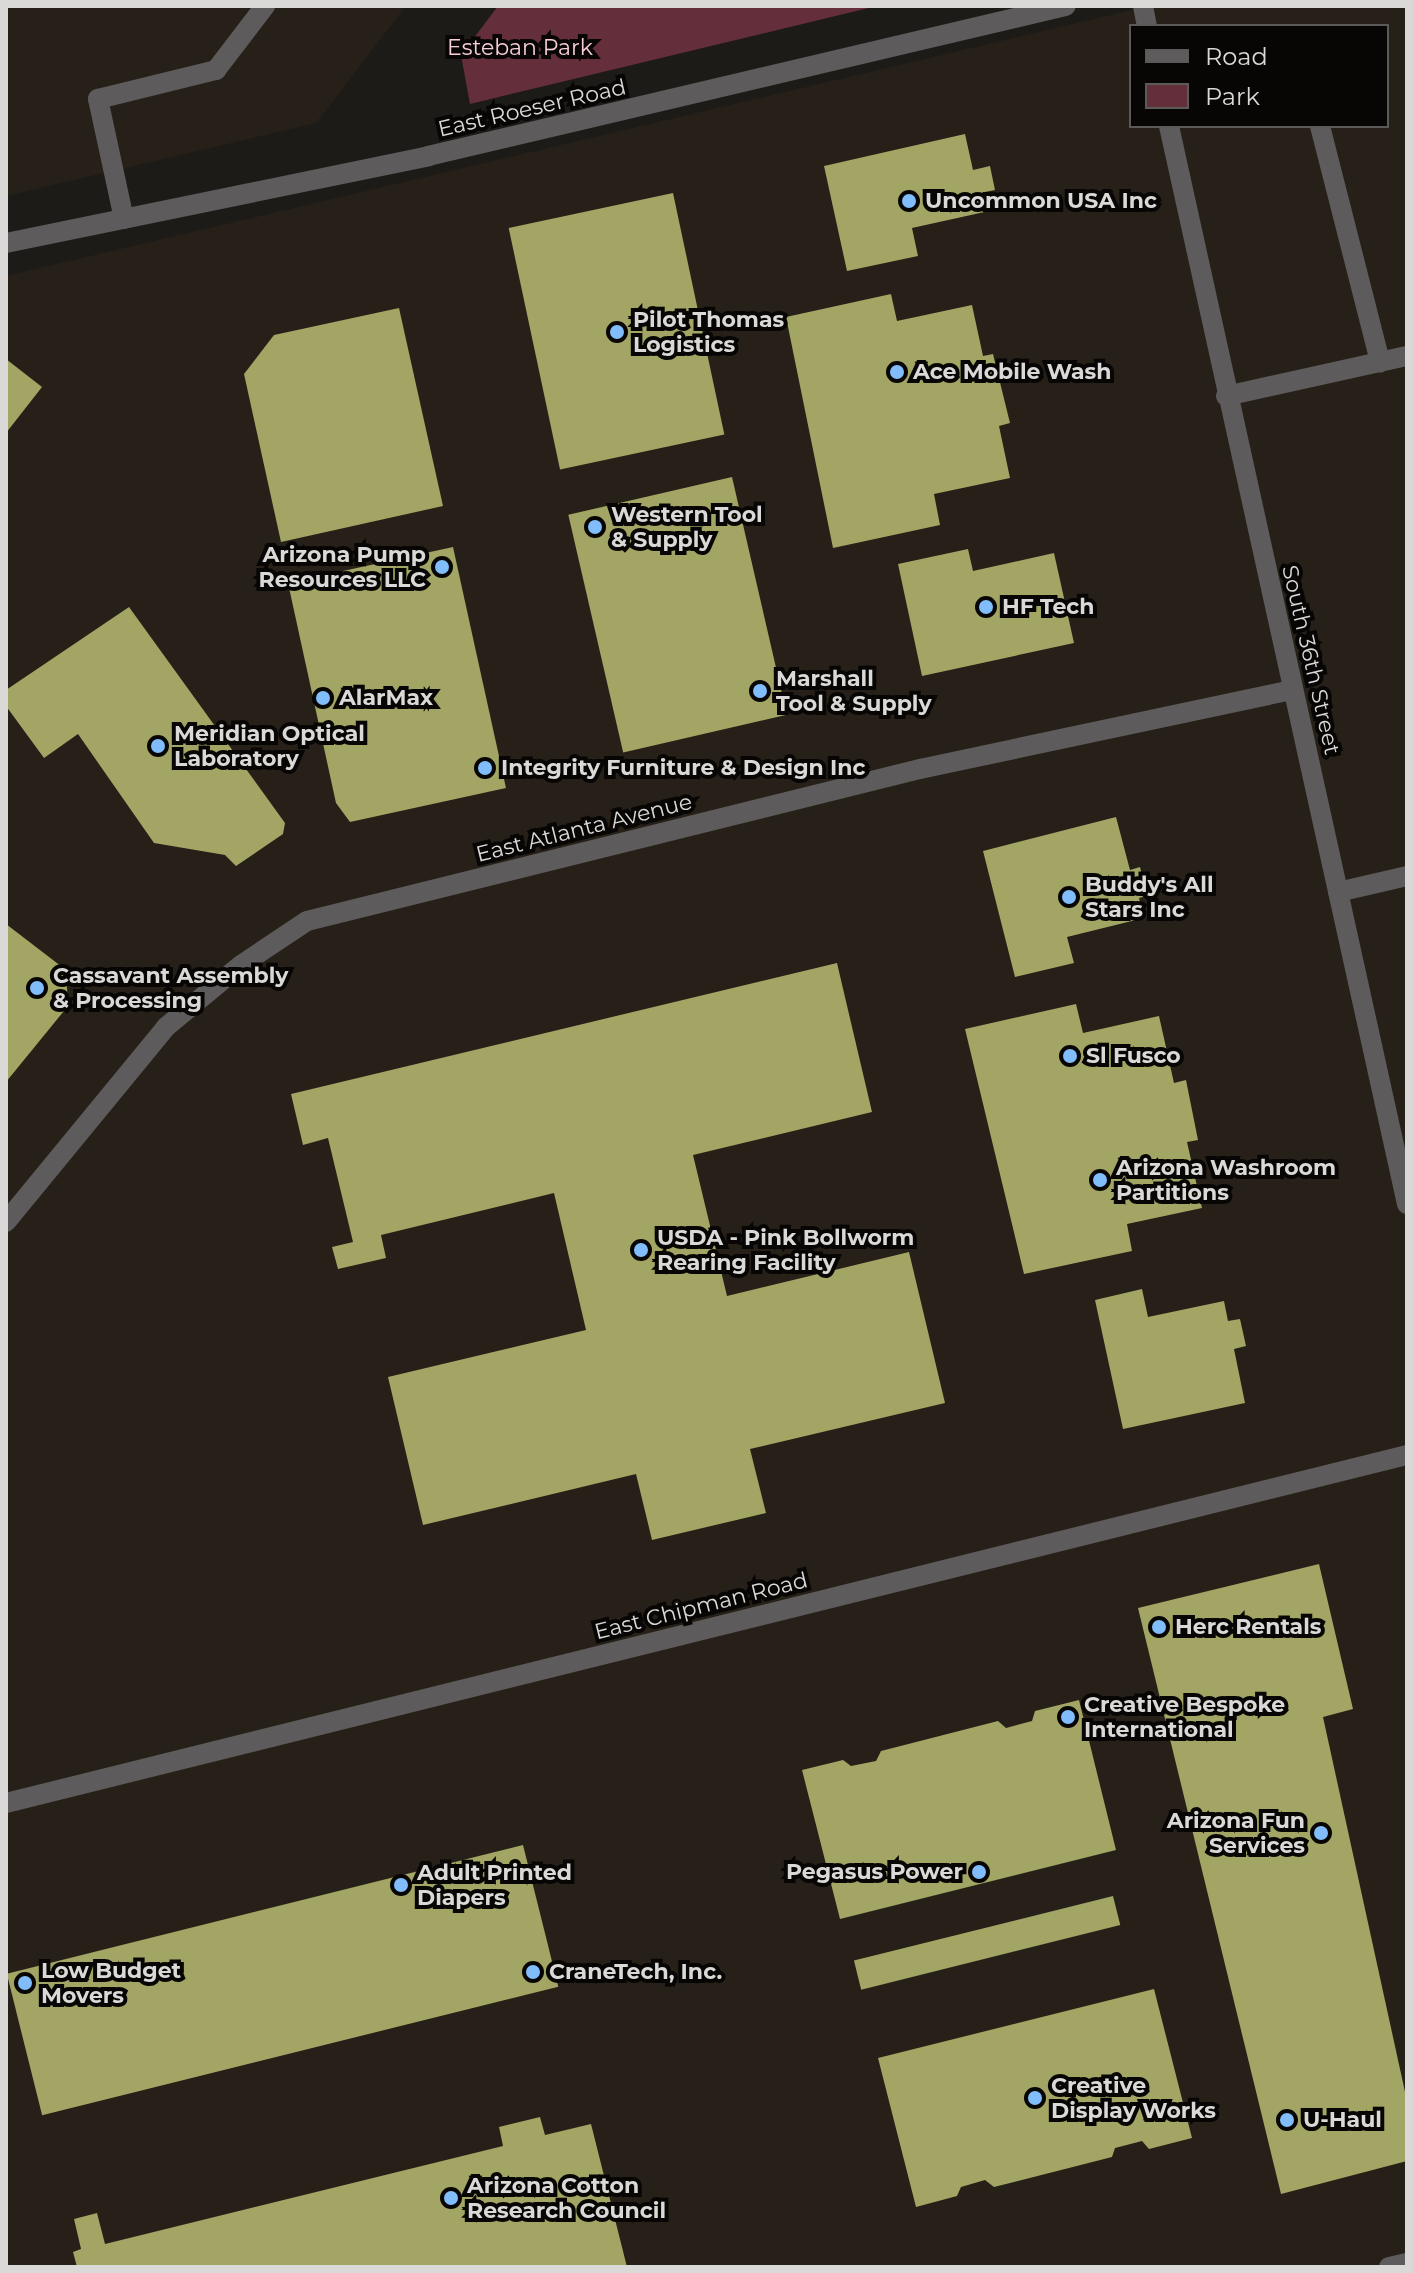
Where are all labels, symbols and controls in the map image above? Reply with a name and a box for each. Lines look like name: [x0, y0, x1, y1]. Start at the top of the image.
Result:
legend: [1129, 24, 1389, 128]
park label: Esteban Park: [447, 35, 593, 61]
text: Road: [1205, 42, 1268, 71]
street label: East Roeser Road: [435, 74, 629, 142]
text: Park: [1205, 82, 1260, 111]
place label: Uncommon USA Inc: [925, 188, 1157, 214]
marker: Uncommon USA Inc: [900, 192, 918, 210]
place label: Pilot Thomas Logistics: [633, 306, 784, 358]
marker: Pilot Thomas Logistics: [608, 323, 626, 341]
place label: Ace Mobile Wash: [913, 359, 1111, 385]
marker: Ace Mobile Wash: [888, 363, 906, 381]
place label: Western Tool & Supply: [611, 501, 763, 552]
marker: Western Tool & Supply: [586, 518, 604, 536]
place label: Arizona Pump Resources LLC: [259, 541, 426, 592]
marker: Arizona Pump Resources LLC: [433, 558, 451, 576]
street label: South 36th Street: [1276, 563, 1346, 757]
place label: HF Tech: [1002, 594, 1094, 620]
marker: HF Tech: [977, 598, 995, 616]
place label: Marshall Tool & Supply: [776, 665, 932, 716]
marker: Marshall Tool & Supply: [751, 682, 769, 700]
place label: AlarMax: [339, 685, 433, 711]
marker: AlarMax: [314, 689, 332, 707]
place label: Meridian Optical Laboratory: [174, 720, 365, 772]
marker: Meridian Optical Laboratory: [149, 737, 167, 755]
place label: Integrity Furniture & Design Inc: [501, 755, 865, 781]
marker: Integrity Furniture & Design Inc: [476, 759, 494, 777]
street label: East Atlanta Avenue: [473, 788, 695, 868]
place label: Buddy's All Stars Inc: [1085, 871, 1214, 922]
marker: Buddy's All Stars Inc: [1060, 888, 1078, 906]
place label: Cassavant Assembly & Processing: [53, 962, 288, 1014]
marker: Cassavant Assembly & Processing: [28, 979, 46, 997]
place label: Sl Fusco: [1086, 1043, 1181, 1069]
marker: Sl Fusco: [1061, 1047, 1079, 1065]
place label: Arizona Washroom Partitions: [1116, 1154, 1336, 1206]
marker: Arizona Washroom Partitions: [1091, 1171, 1109, 1189]
place label: USDA - Pink Bollworm Rearing Facility: [657, 1224, 914, 1276]
marker: USDA - Pink Bollworm Rearing Facility: [632, 1241, 650, 1259]
street label: East Chipman Road: [592, 1567, 810, 1645]
place label: Herc Rentals: [1175, 1614, 1321, 1640]
marker: Herc Rentals: [1150, 1618, 1168, 1636]
place label: Creative Bespoke International: [1084, 1691, 1285, 1742]
marker: Creative Bespoke International: [1059, 1708, 1077, 1726]
place label: Arizona Fun Services: [1167, 1807, 1305, 1858]
marker: Arizona Fun Services: [1312, 1824, 1330, 1842]
place label: Adult Printed Diapers: [417, 1859, 572, 1910]
place label: Pegasus Power: [786, 1859, 963, 1885]
marker: Pegasus Power: [970, 1863, 988, 1881]
marker: Adult Printed Diapers: [392, 1876, 410, 1894]
place label: Low Budget Movers: [41, 1957, 181, 2008]
place label: CraneTech, Inc.: [549, 1959, 722, 1985]
marker: CraneTech, Inc.: [524, 1963, 542, 1981]
marker: Low Budget Movers: [16, 1974, 34, 1992]
place label: Creative Display Works: [1051, 2072, 1216, 2124]
marker: Creative Display Works: [1026, 2089, 1044, 2107]
place label: U-Haul: [1303, 2107, 1382, 2133]
marker: U-Haul: [1278, 2111, 1296, 2129]
place label: Arizona Cotton Research Council: [467, 2172, 666, 2224]
marker: Arizona Cotton Research Council: [442, 2189, 460, 2207]

